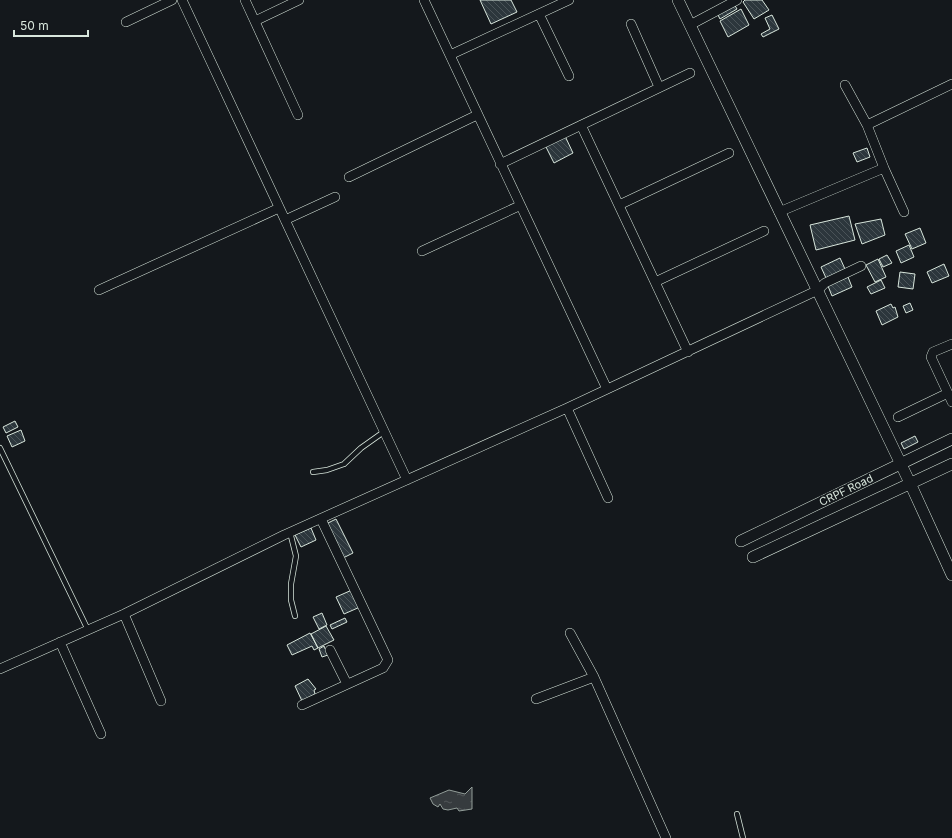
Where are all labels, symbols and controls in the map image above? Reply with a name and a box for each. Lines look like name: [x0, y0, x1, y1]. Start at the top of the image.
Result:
scale bar: [14, 12, 88, 38]
text: 50 m: [20, 18, 49, 33]
street label: CRPF Road: [817, 471, 875, 509]

